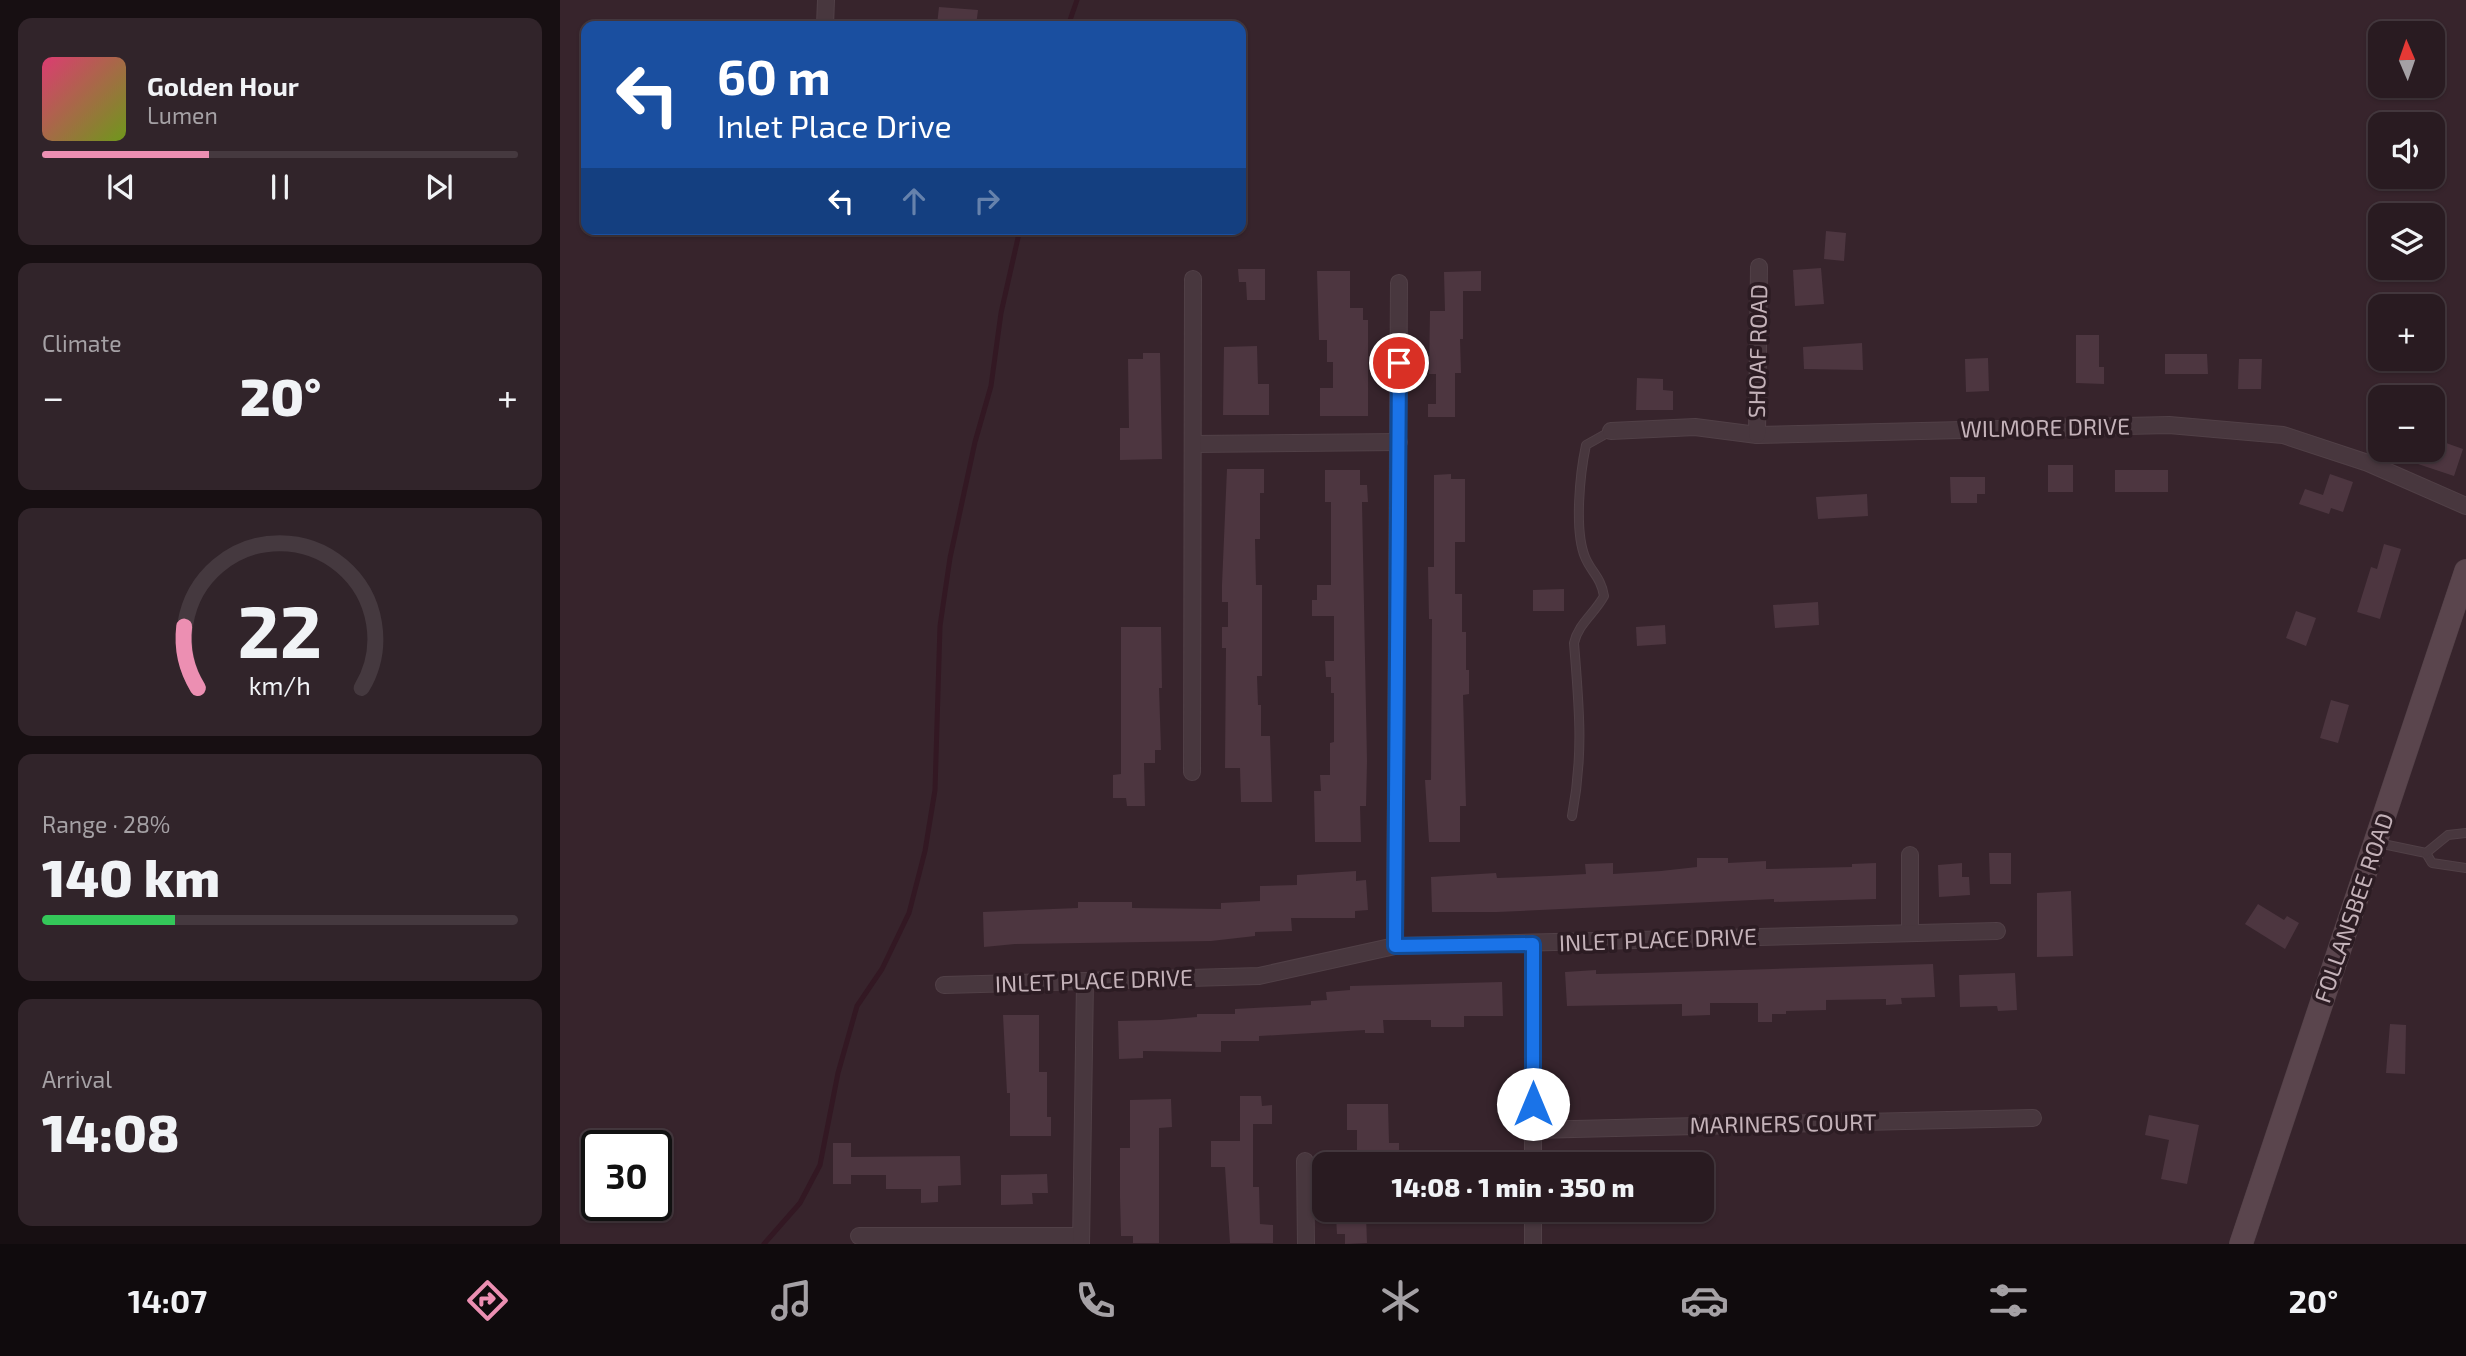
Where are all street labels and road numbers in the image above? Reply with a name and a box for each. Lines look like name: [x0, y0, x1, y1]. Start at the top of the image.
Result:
street label: SHOAF ROAD: [1742, 284, 1772, 418]
street label: WILMORE DRIVE: [1960, 412, 2130, 442]
street label: FOLLANSBEE ROAD: [2307, 809, 2399, 1006]
street label: INLET PLACE DRIVE: [1559, 922, 1757, 956]
street label: INLET PLACE DRIVE: [995, 963, 1193, 997]
street label: MARINERS COURT: [1689, 1107, 1877, 1139]

